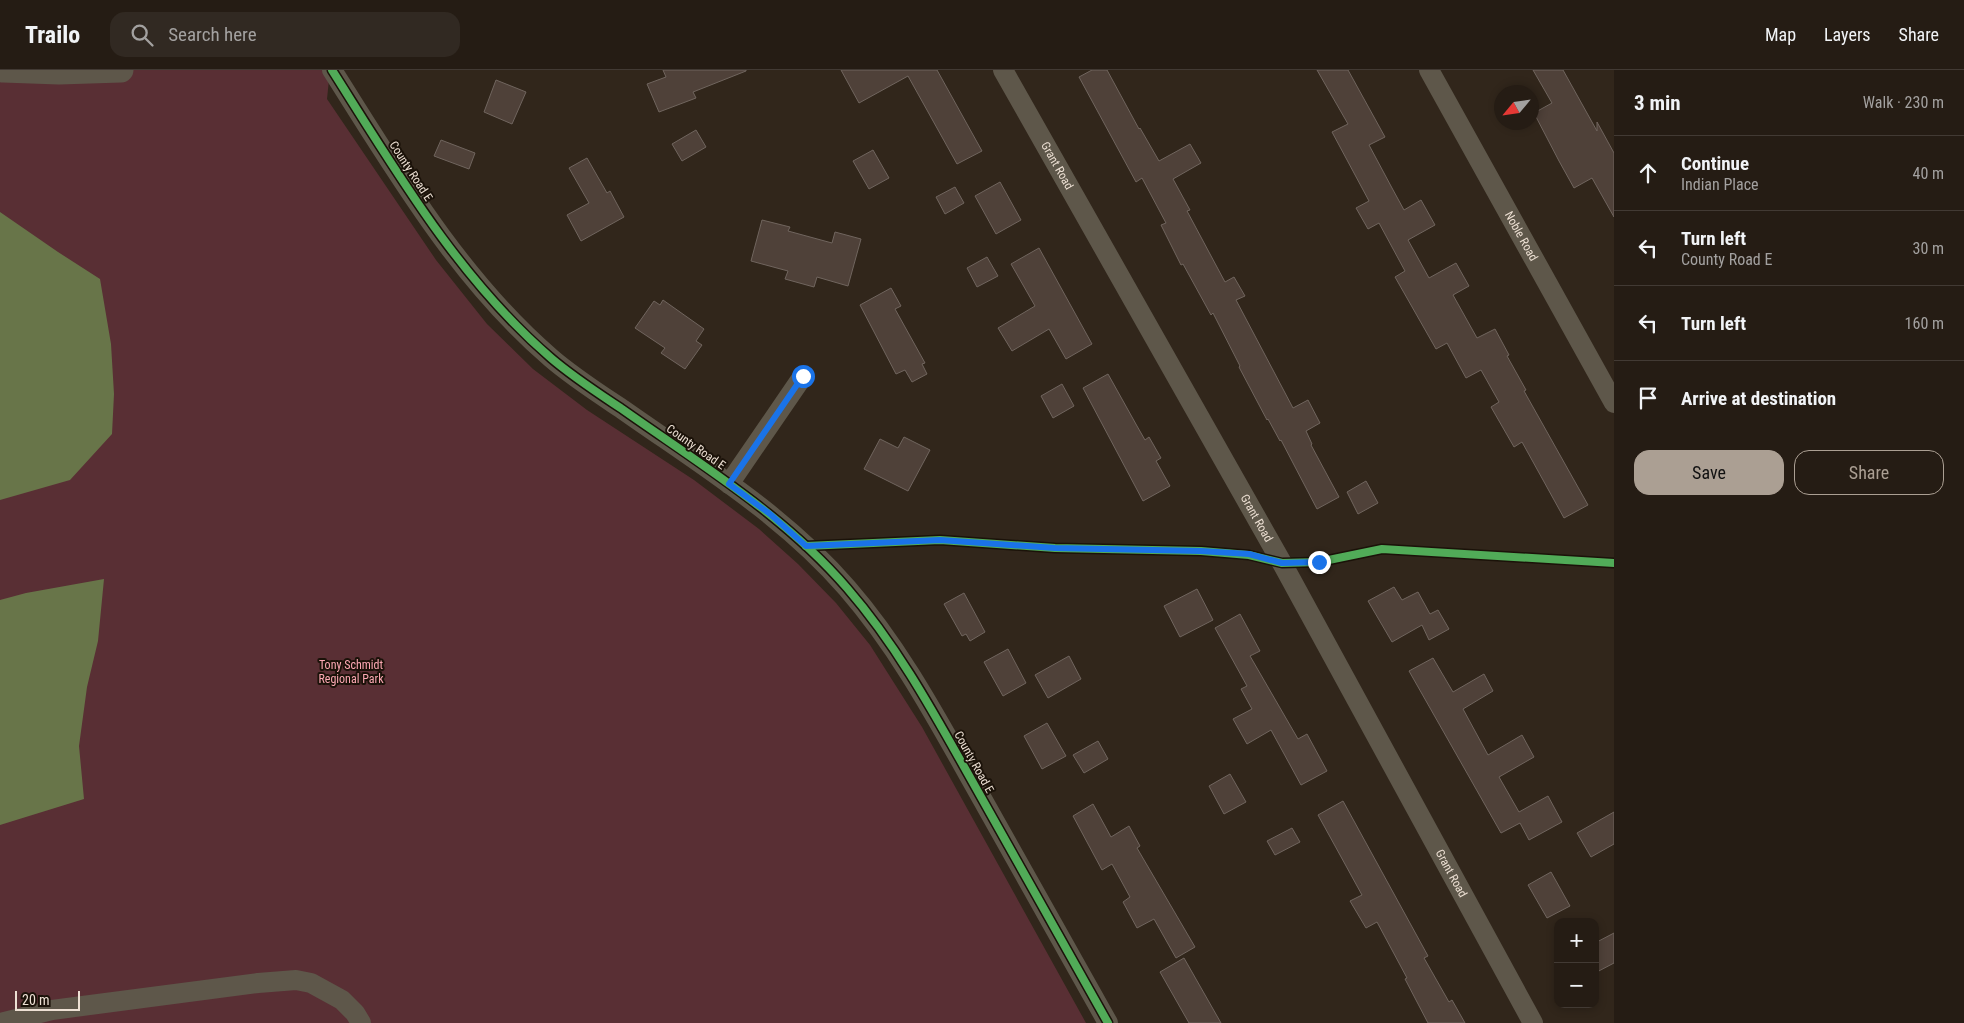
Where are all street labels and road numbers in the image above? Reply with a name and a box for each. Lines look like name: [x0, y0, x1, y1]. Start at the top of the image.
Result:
street label: County Road E: [386, 138, 436, 204]
street label: Grant Road: [1038, 139, 1076, 192]
street label: Noble Road: [1502, 209, 1541, 263]
street label: County Road E: [664, 422, 728, 472]
street label: Grant Road: [1238, 492, 1276, 545]
street label: County Road E: [951, 729, 997, 795]
street label: Grant Road: [1433, 847, 1470, 900]

